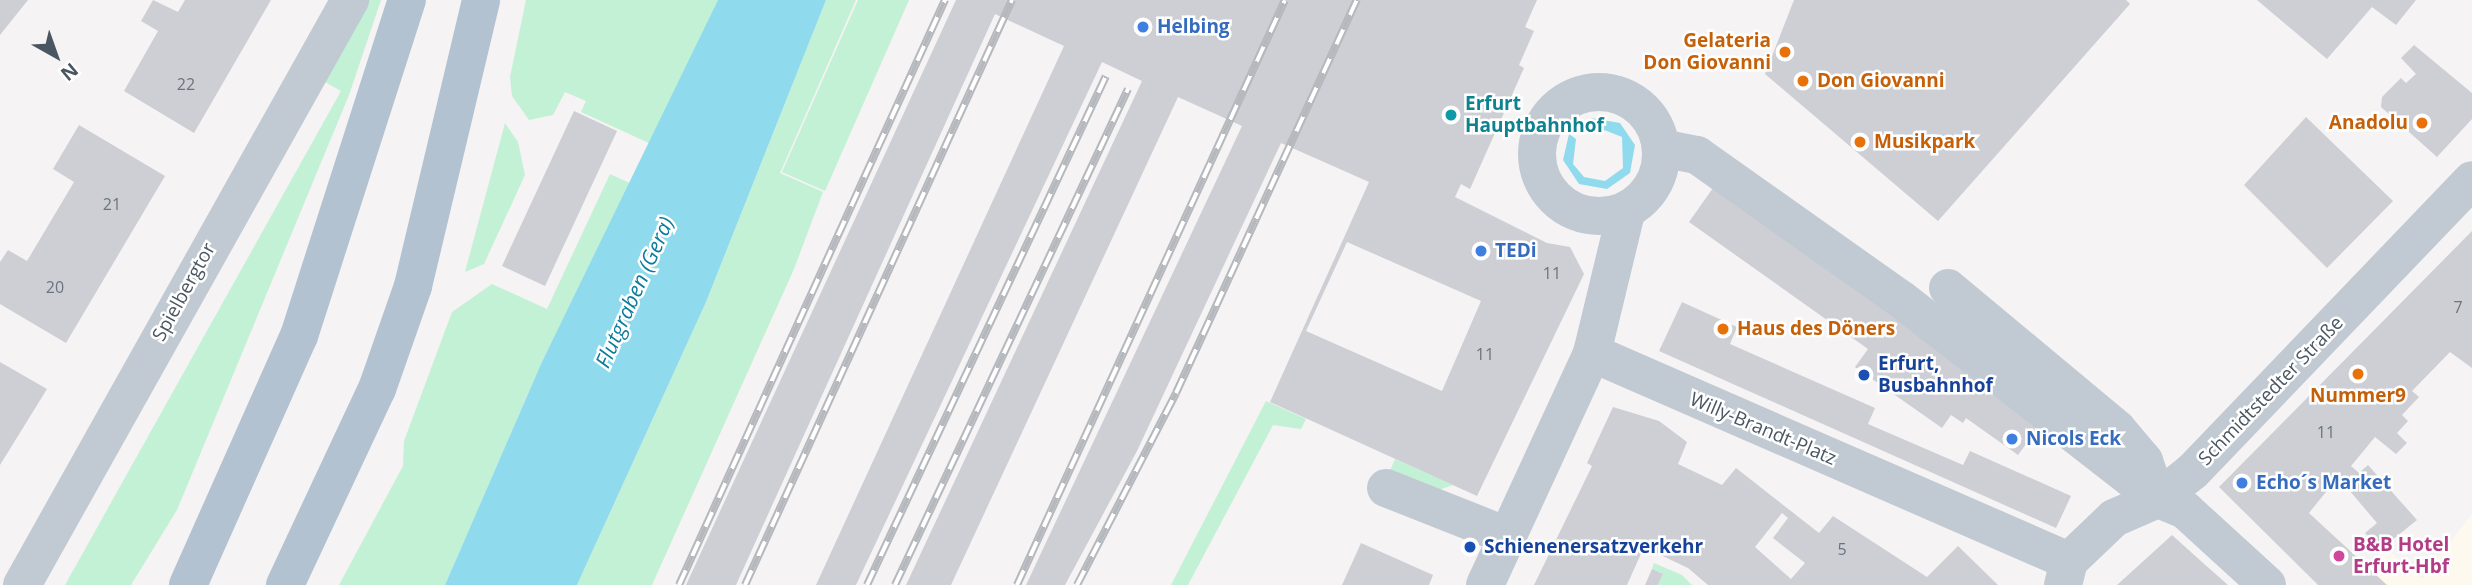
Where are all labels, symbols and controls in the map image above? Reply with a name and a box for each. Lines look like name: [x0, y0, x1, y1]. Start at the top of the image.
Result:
place label: Helbing: [1157, 16, 1230, 38]
marker: Helbing: [1135, 19, 1151, 35]
north arrow: [21, 21, 91, 91]
place label: Gelateria Don Giovanni: [1643, 30, 1771, 74]
marker: Gelateria Don Giovanni: [1777, 44, 1793, 60]
text: N: [55, 57, 84, 87]
place label: Don Giovanni: [1817, 70, 1945, 92]
marker: Don Giovanni: [1795, 73, 1811, 89]
house number: 22: [177, 74, 195, 94]
place label: Erfurt Hauptbahnhof: [1465, 93, 1604, 137]
marker: Erfurt Hauptbahnhof: [1443, 107, 1459, 123]
place label: Anadolu: [2329, 112, 2408, 134]
marker: Anadolu: [2414, 115, 2430, 131]
place label: Musikpark: [1874, 131, 1975, 153]
marker: Musikpark: [1852, 134, 1868, 150]
house number: 21: [103, 194, 121, 214]
water label: Flutgraben (Gera): [589, 213, 679, 371]
street label: Spielbergtor: [148, 239, 220, 345]
place label: TEDi: [1495, 240, 1537, 262]
marker: TEDi: [1473, 243, 1489, 259]
house number: 11: [1543, 263, 1561, 283]
house number: 20: [46, 277, 64, 297]
house number: 7: [2453, 297, 2463, 317]
street label: Schmidtstedter Straße: [2194, 312, 2348, 470]
place label: Haus des Döners: [1737, 318, 1895, 340]
marker: Haus des Döners: [1715, 321, 1731, 337]
house number: 11: [1476, 344, 1494, 364]
place label: Erfurt, Busbahnhof: [1878, 353, 1993, 397]
marker: Nummer9: [2350, 366, 2366, 382]
marker: Erfurt, Busbahnhof: [1856, 367, 1872, 383]
place label: Nummer9: [2310, 385, 2406, 407]
street label: Willy-Brandt-Platz: [1686, 388, 1840, 470]
house number: 11: [2317, 422, 2335, 442]
place label: Nicols Eck: [2026, 428, 2121, 450]
marker: Nicols Eck: [2004, 431, 2020, 447]
place label: Echo´s Market: [2256, 472, 2391, 494]
marker: Echo´s Market: [2234, 475, 2250, 491]
place label: B&B Hotel Erfurt-Hbf: [2353, 534, 2449, 578]
place label: Schienenersatzverkehr: [1484, 536, 1703, 558]
marker: Schienenersatzverkehr: [1462, 539, 1478, 555]
house number: 5: [1837, 539, 1847, 559]
marker: B&B Hotel Erfurt-Hbf: [2331, 548, 2347, 564]

